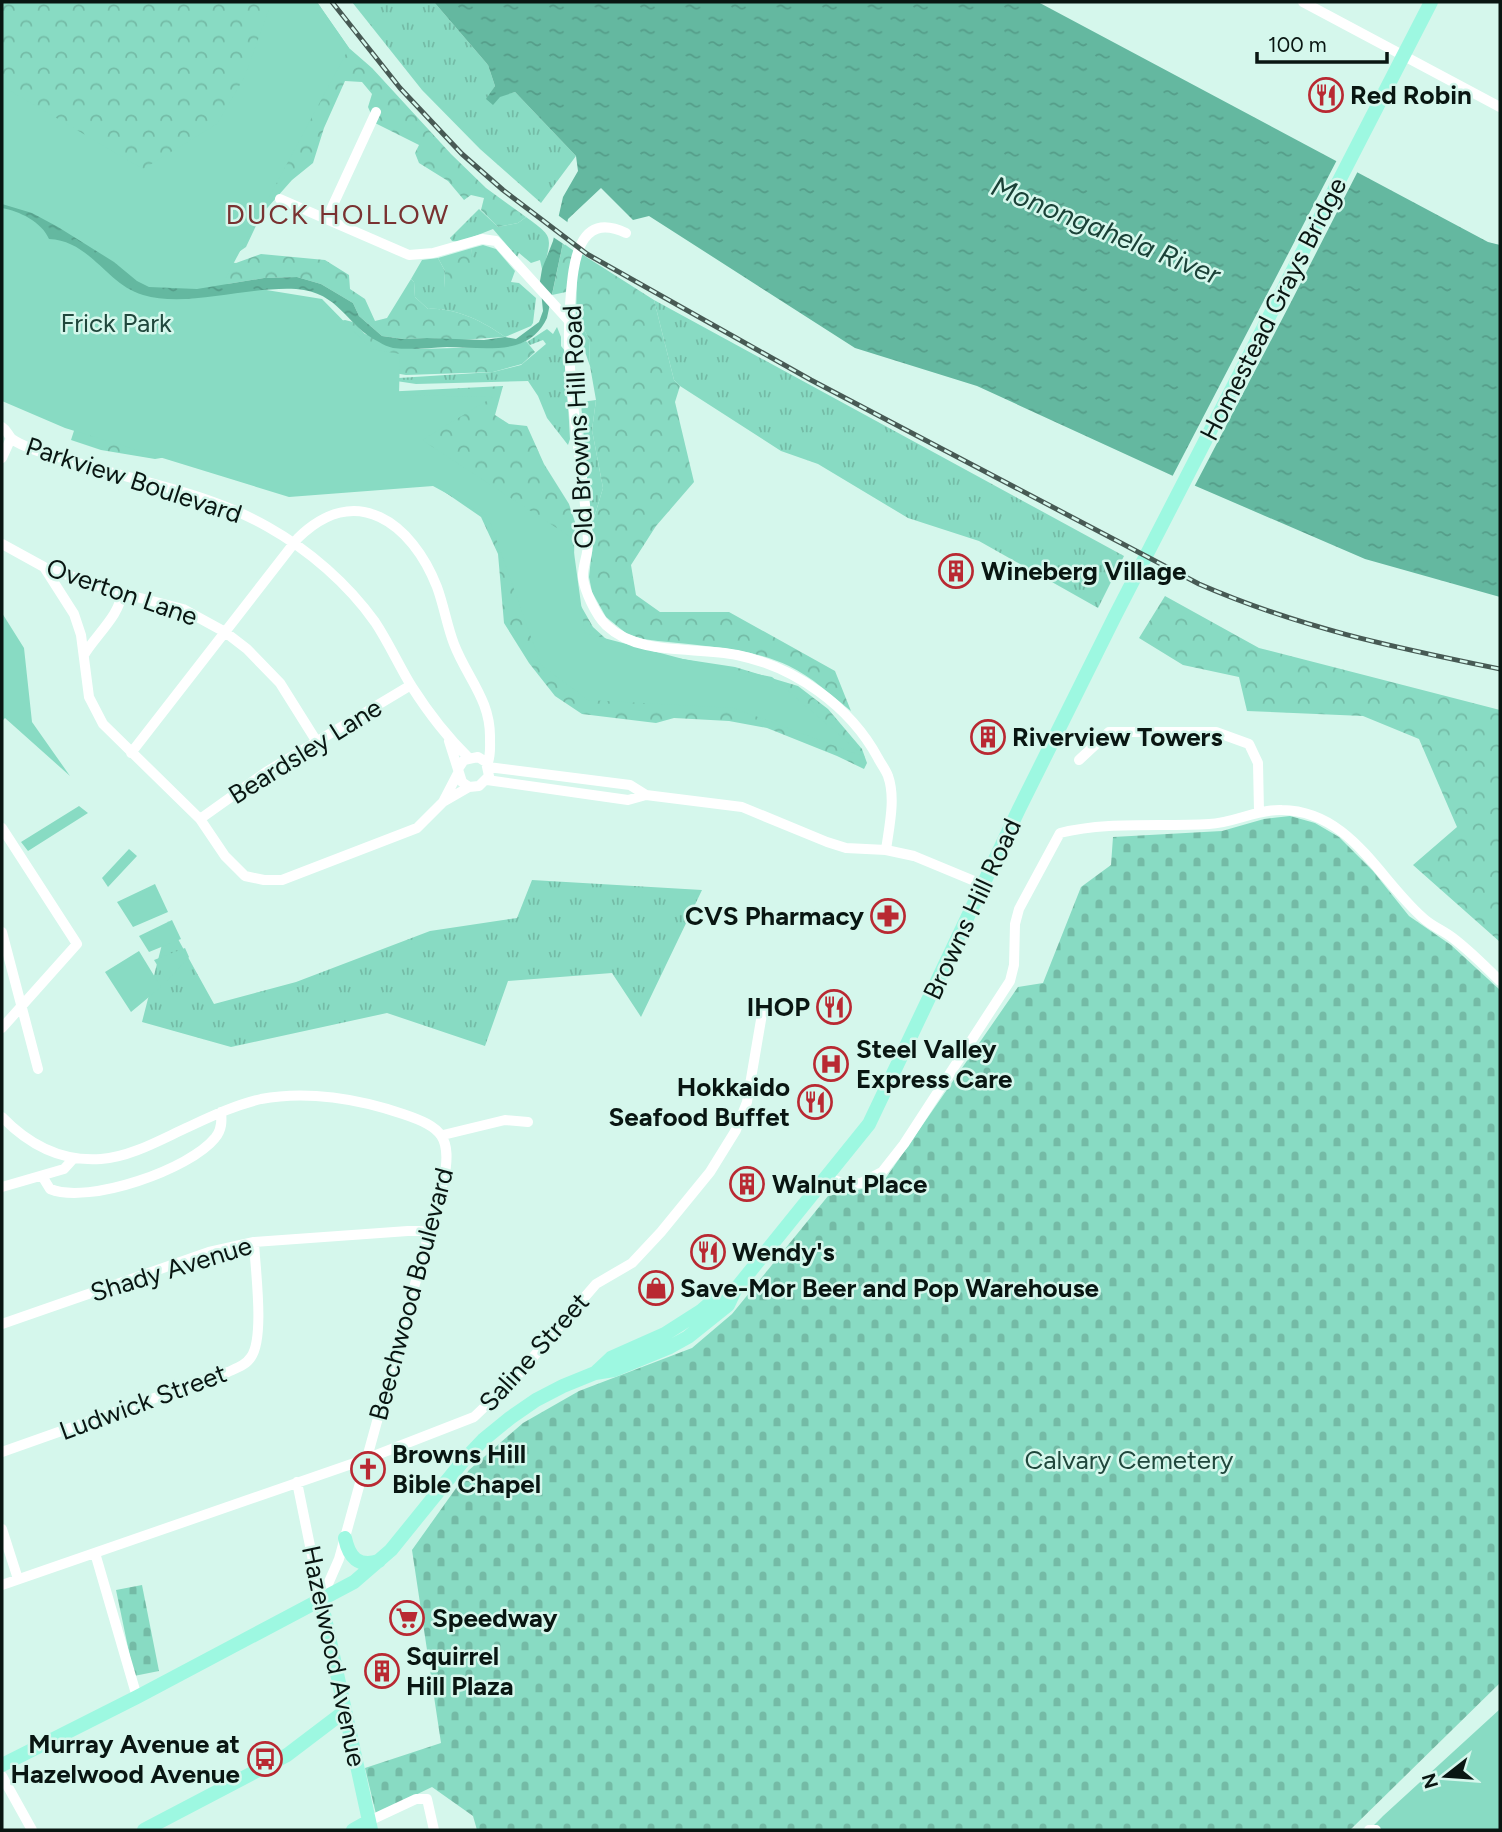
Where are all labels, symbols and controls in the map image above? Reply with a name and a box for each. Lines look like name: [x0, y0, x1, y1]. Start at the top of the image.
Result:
scale bar: [1257, 21, 1386, 65]
text: 100 m: [1268, 32, 1327, 57]
restaurant icon: Red Robin: [1307, 76, 1345, 114]
place label: Red Robin: [1350, 79, 1472, 111]
water label: Monongahela River: [987, 169, 1227, 292]
street label: Homestead Grays Bridge: [1193, 172, 1353, 446]
district label: DUCK HOLLOW: [226, 197, 450, 231]
street label: Old Browns Hill Road: [556, 304, 600, 550]
park label: Frick Park: [60, 307, 172, 339]
street label: Parkview Boulevard: [22, 430, 246, 530]
street label: Overton Lane: [42, 551, 202, 633]
building icon: Wineberg Village: [937, 552, 975, 590]
place label: Wineberg Village: [981, 555, 1186, 587]
street label: Beardsley Lane: [222, 691, 388, 811]
building icon: Riverview Towers: [969, 718, 1007, 756]
place label: Riverview Towers: [1012, 721, 1223, 753]
street label: Browns Hill Road: [916, 813, 1028, 1005]
pharmacy icon: CVS Pharmacy: [869, 897, 907, 935]
place label: CVS Pharmacy: [685, 900, 864, 932]
restaurant icon: IHOP: [815, 988, 853, 1026]
place label: IHOP: [747, 991, 810, 1023]
place label: Steel Valley Express Care: [856, 1033, 1013, 1095]
hospital icon: Steel Valley Express Care: [812, 1045, 850, 1083]
place label: Hokkaido Seafood Buffet: [609, 1071, 790, 1133]
restaurant icon: Hokkaido Seafood Buffet: [796, 1083, 834, 1121]
street label: Beechwood Boulevard: [362, 1164, 460, 1424]
building icon: Walnut Place: [728, 1165, 766, 1203]
place label: Walnut Place: [772, 1168, 927, 1200]
street label: Shady Avenue: [86, 1229, 256, 1309]
restaurant icon: Wendy's: [689, 1233, 727, 1271]
place label: Wendy's: [732, 1236, 835, 1268]
shop icon: Save-Mor Beer and Pop Warehouse: [637, 1269, 675, 1307]
place label: Save-Mor Beer and Pop Warehouse: [680, 1272, 1099, 1304]
street label: Saline Street: [472, 1286, 596, 1418]
street label: Ludwick Street: [55, 1357, 231, 1447]
place label: Browns Hill Bible Chapel: [392, 1438, 541, 1500]
park label: Calvary Cemetery: [1025, 1444, 1234, 1476]
church icon: Browns Hill Bible Chapel: [349, 1450, 387, 1488]
street label: Hazelwood Avenue: [295, 1542, 373, 1770]
supermarket icon: Speedway: [388, 1599, 426, 1637]
place label: Speedway: [432, 1602, 557, 1634]
place label: Squirrel Hill Plaza: [406, 1640, 513, 1702]
building icon: Squirrel Hill Plaza: [363, 1652, 401, 1690]
place label: Murray Avenue at Hazelwood Avenue: [10, 1728, 240, 1790]
bus stop icon: Murray Avenue at Hazelwood Avenue: [246, 1740, 284, 1778]
north arrow: [1411, 1741, 1481, 1811]
text: N: [1417, 1770, 1443, 1791]

